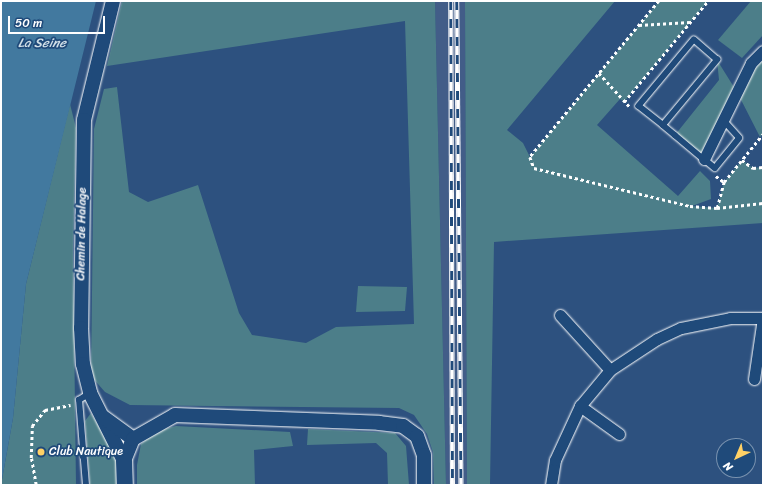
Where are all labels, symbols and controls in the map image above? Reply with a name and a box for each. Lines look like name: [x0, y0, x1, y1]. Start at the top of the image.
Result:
scale bar: [10, 8, 107, 34]
text: 50 m: [15, 12, 42, 34]
water label: La Seine: [18, 35, 66, 51]
street label: Chemin de Halage: [74, 187, 90, 281]
north arrow: [716, 438, 756, 478]
place label: Club Nautique: [49, 445, 124, 459]
marker: Club Nautique: [36, 447, 46, 457]
text: N: [719, 457, 737, 476]

